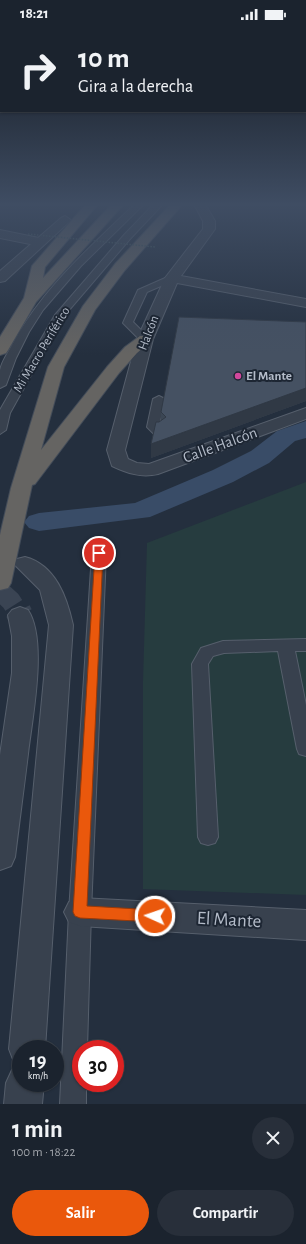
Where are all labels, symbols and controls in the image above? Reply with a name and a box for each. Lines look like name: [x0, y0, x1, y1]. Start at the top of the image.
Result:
text: 18:21: [20, 6, 49, 21]
icon: right: [12, 44, 64, 96]
text: 10 m: [78, 45, 130, 73]
text: Gira a la derecha: [78, 78, 193, 96]
street label: Mi Macro Periférico: [11, 305, 73, 395]
street label: Halcón: [137, 314, 161, 352]
place label: El Mante: [246, 370, 292, 383]
marker: El Mante: [233, 371, 243, 381]
street label: Calle Halcón: [181, 424, 259, 466]
pin: [82, 536, 116, 570]
icon: arrive: [88, 542, 110, 564]
position arrow: [134, 895, 176, 937]
street label: El Mante: [196, 909, 262, 931]
speed limit sign: 30: [72, 1040, 124, 1092]
text: 19: [30, 1051, 46, 1071]
text: km/h: [28, 1071, 48, 1081]
button: close: [252, 1117, 294, 1159]
text: 1 min: [12, 1118, 63, 1142]
text: 100 m · 18:22: [12, 1146, 75, 1159]
button: Salir: [12, 1190, 149, 1236]
button: Compartir: [157, 1190, 294, 1236]

